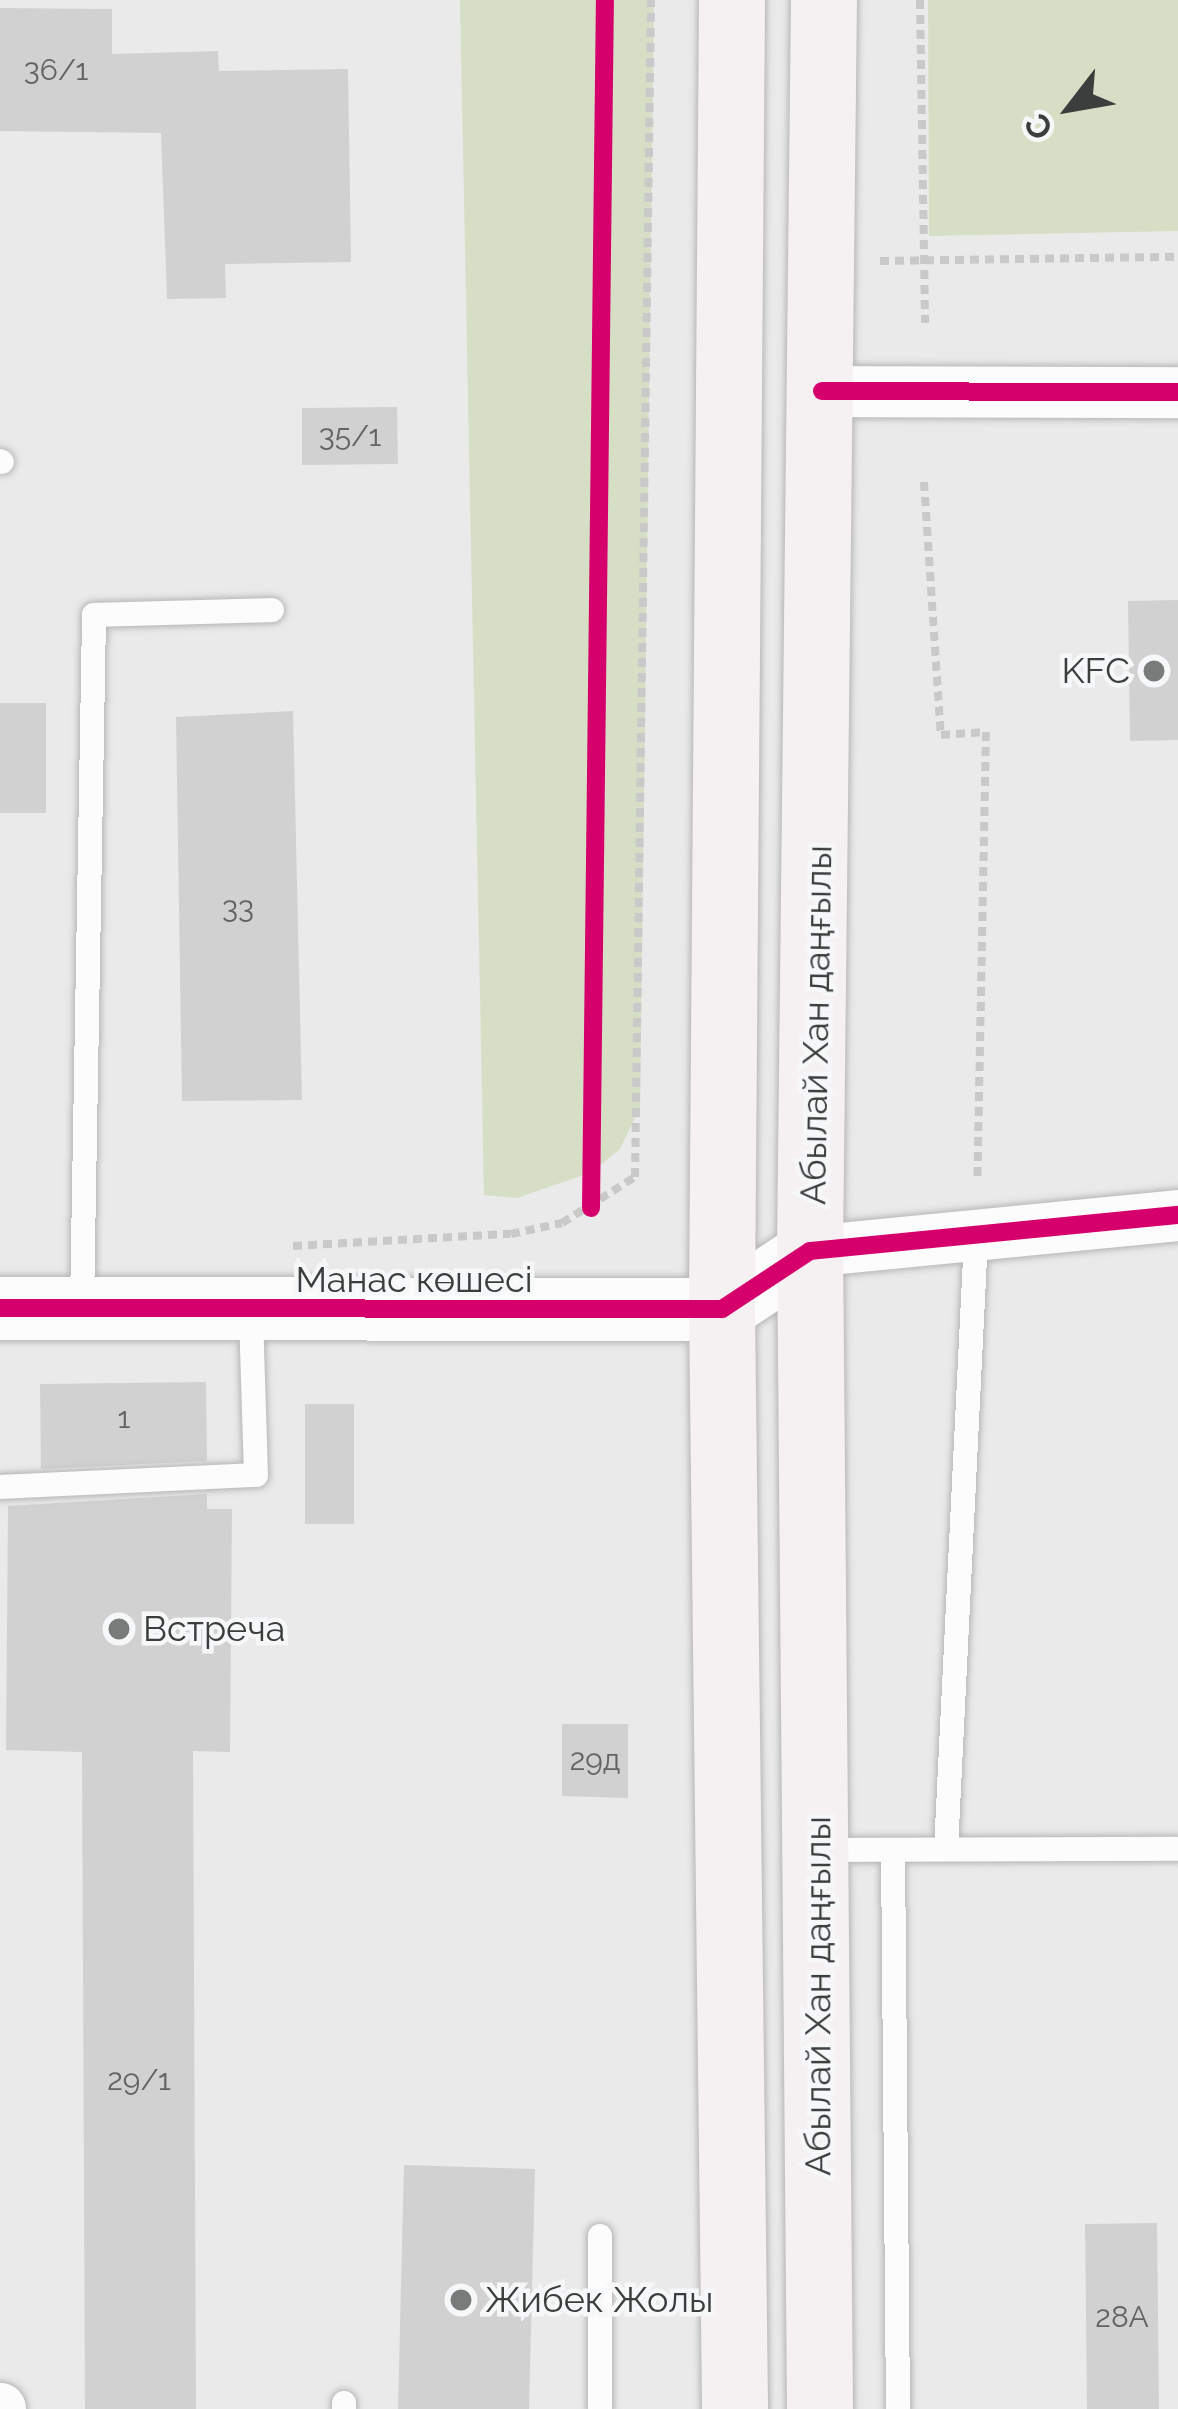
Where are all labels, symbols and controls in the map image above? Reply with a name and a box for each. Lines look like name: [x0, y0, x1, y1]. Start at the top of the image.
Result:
north arrow: [1010, 48, 1130, 168]
house number: 36/1: [24, 52, 88, 88]
text: С: [1016, 107, 1061, 147]
house number: 35/1: [319, 418, 381, 454]
place label: KFC: [1061, 649, 1130, 693]
marker: KFC: [1141, 658, 1167, 684]
street label: Абылай Хан даңғылы: [791, 845, 841, 1205]
house number: 33: [222, 890, 254, 926]
street label: Манас көшесі: [295, 1258, 533, 1302]
house number: 1: [118, 1400, 130, 1436]
place label: Встреча: [143, 1607, 285, 1651]
marker: Встреча: [106, 1616, 132, 1642]
house number: 29д: [570, 1742, 620, 1778]
street label: Абылай Хан даңғылы: [796, 1816, 840, 2176]
house number: 29/1: [107, 2062, 171, 2098]
place label: Жибек Жолы: [485, 2278, 713, 2322]
marker: Жибек Жолы: [448, 2287, 474, 2313]
house number: 28А: [1095, 2299, 1149, 2335]

